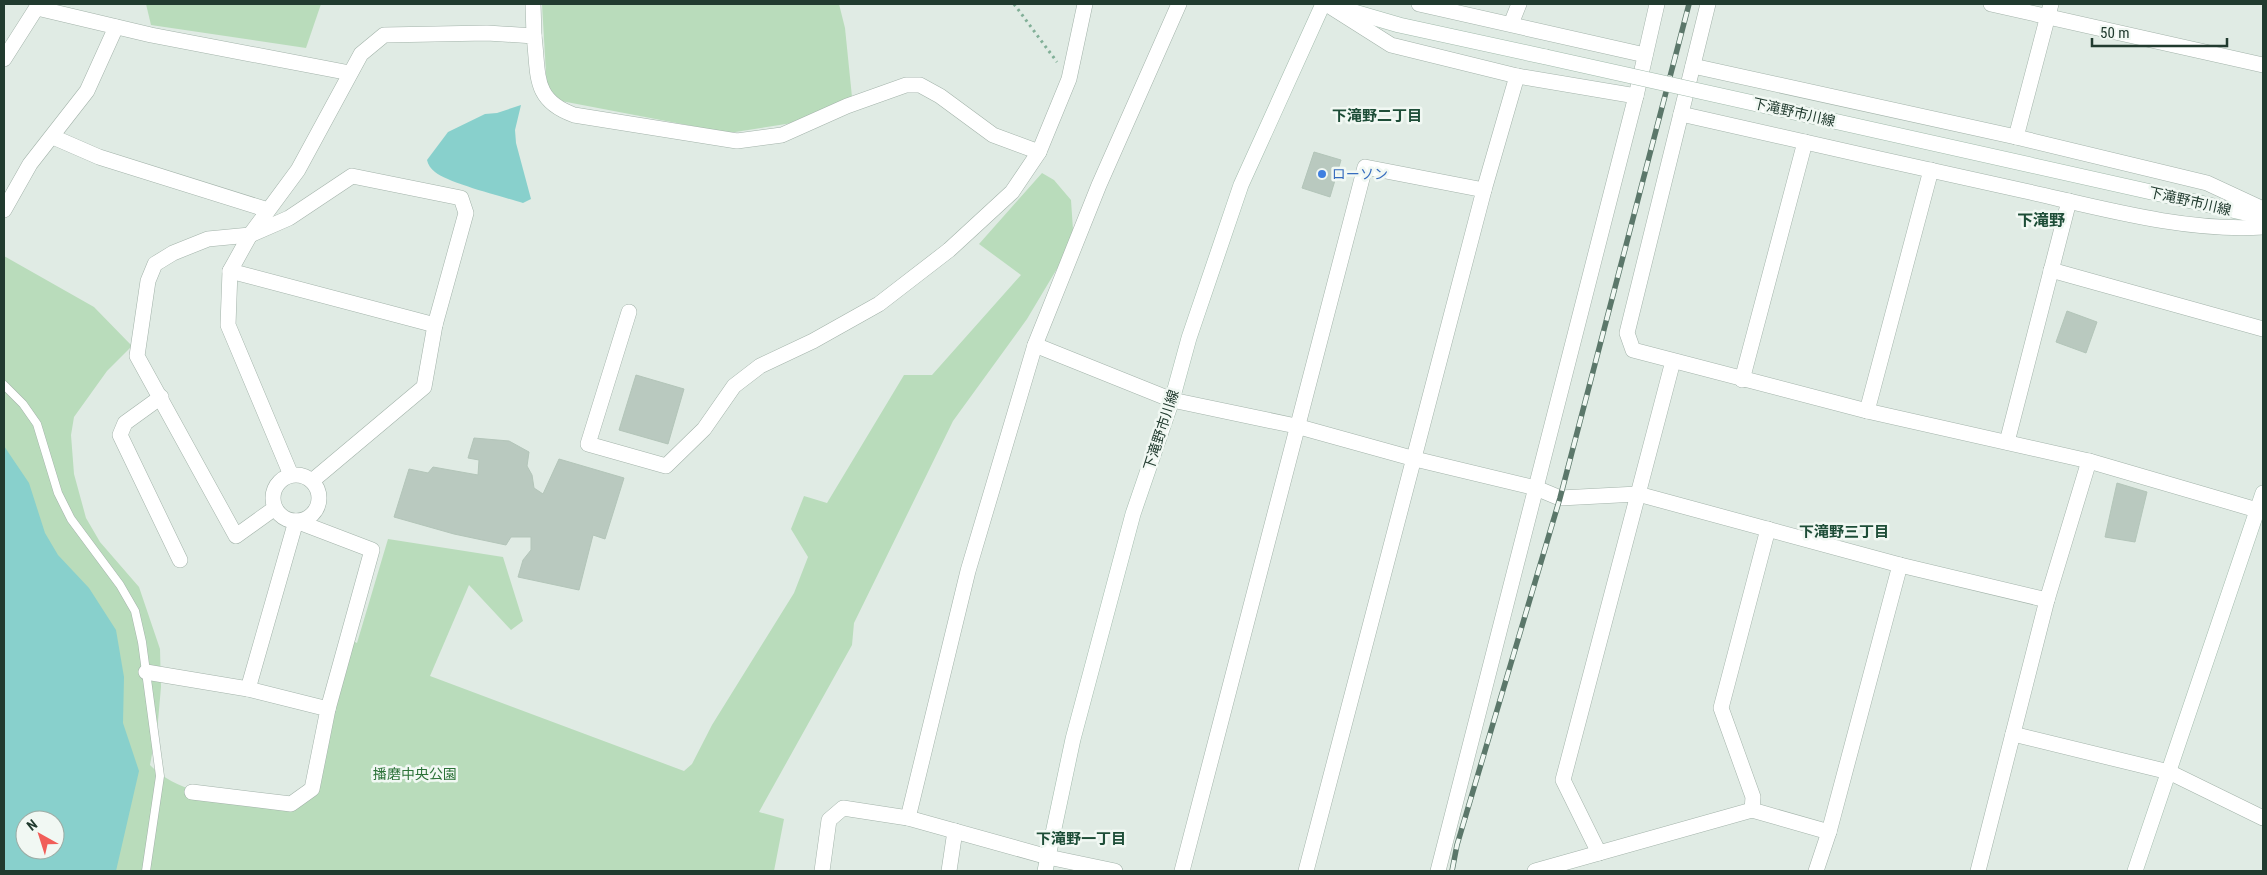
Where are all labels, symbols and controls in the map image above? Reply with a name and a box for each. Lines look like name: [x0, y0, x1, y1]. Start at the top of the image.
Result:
scale bar: [2092, 15, 2227, 47]
text: 50 m: [2100, 24, 2130, 42]
street label: 下滝野市川線: [1751, 95, 1837, 129]
district label: 下滝野二丁目: [1332, 107, 1422, 125]
place label: ローソン: [1332, 166, 1388, 182]
marker: ローソン: [1316, 168, 1328, 180]
street label: 下滝野市川線: [2147, 184, 2233, 218]
district label: 下滝野: [2017, 211, 2065, 230]
street label: 下滝野市川線: [1140, 388, 1182, 472]
district label: 下滝野三丁目: [1799, 523, 1889, 541]
park label: 播磨中央公園: [373, 766, 457, 782]
north arrow: [15, 810, 65, 860]
text: N: [23, 816, 40, 834]
district label: 下滝野一丁目: [1036, 830, 1126, 848]

